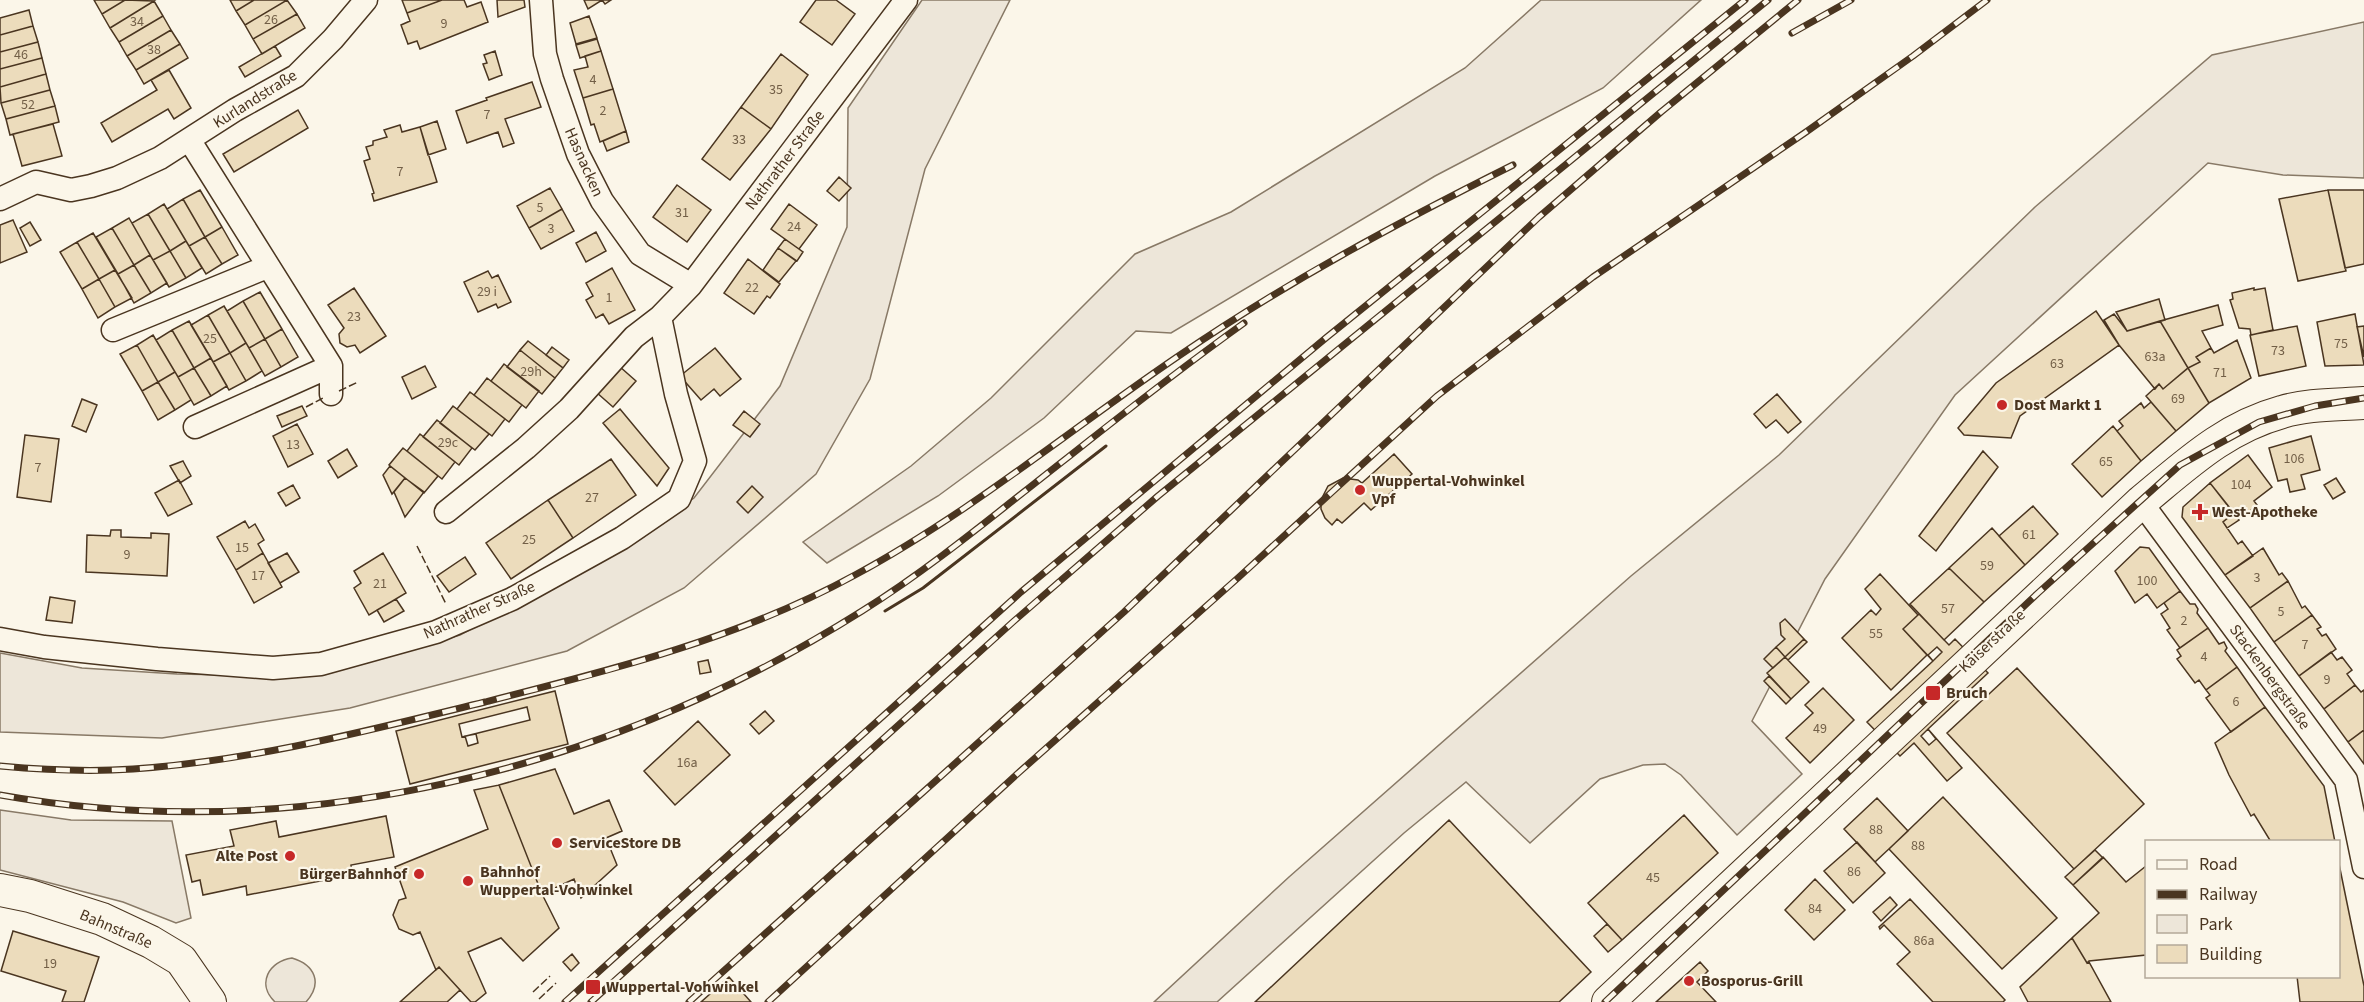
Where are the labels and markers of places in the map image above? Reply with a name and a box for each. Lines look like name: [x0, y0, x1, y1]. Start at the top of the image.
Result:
place label: Dost Markt 1: [2014, 394, 2102, 416]
marker: Dost Markt 1: [1995, 398, 2009, 412]
place label: Wuppertal-Vohwinkel Vpf: [1371, 470, 1525, 510]
marker: Wuppertal-Vohwinkel Vpf: [1353, 483, 1367, 497]
place label: West-Apotheke: [2212, 501, 2318, 523]
marker: West-Apotheke: [2193, 505, 2207, 519]
place label: Bruch: [1946, 682, 1988, 704]
marker: Bruch: [1924, 684, 1942, 702]
place label: ServiceStore DB: [569, 832, 681, 854]
marker: ServiceStore DB: [550, 836, 564, 850]
place label: Alte Post: [215, 845, 278, 867]
marker: Alte Post: [283, 849, 297, 863]
place label: Bahnhof Wuppertal-Vohwinkel: [480, 861, 633, 901]
place label: BürgerBahnhof: [299, 863, 408, 885]
marker: BürgerBahnhof: [412, 867, 426, 881]
marker: Bahnhof Wuppertal-Vohwinkel: [461, 874, 475, 888]
place label: Bosporus-Grill: [1701, 970, 1803, 992]
marker: Bosporus-Grill: [1682, 974, 1696, 988]
place label: Wuppertal-Vohwinkel: [606, 976, 759, 998]
marker: Wuppertal-Vohwinkel: [584, 978, 602, 996]

